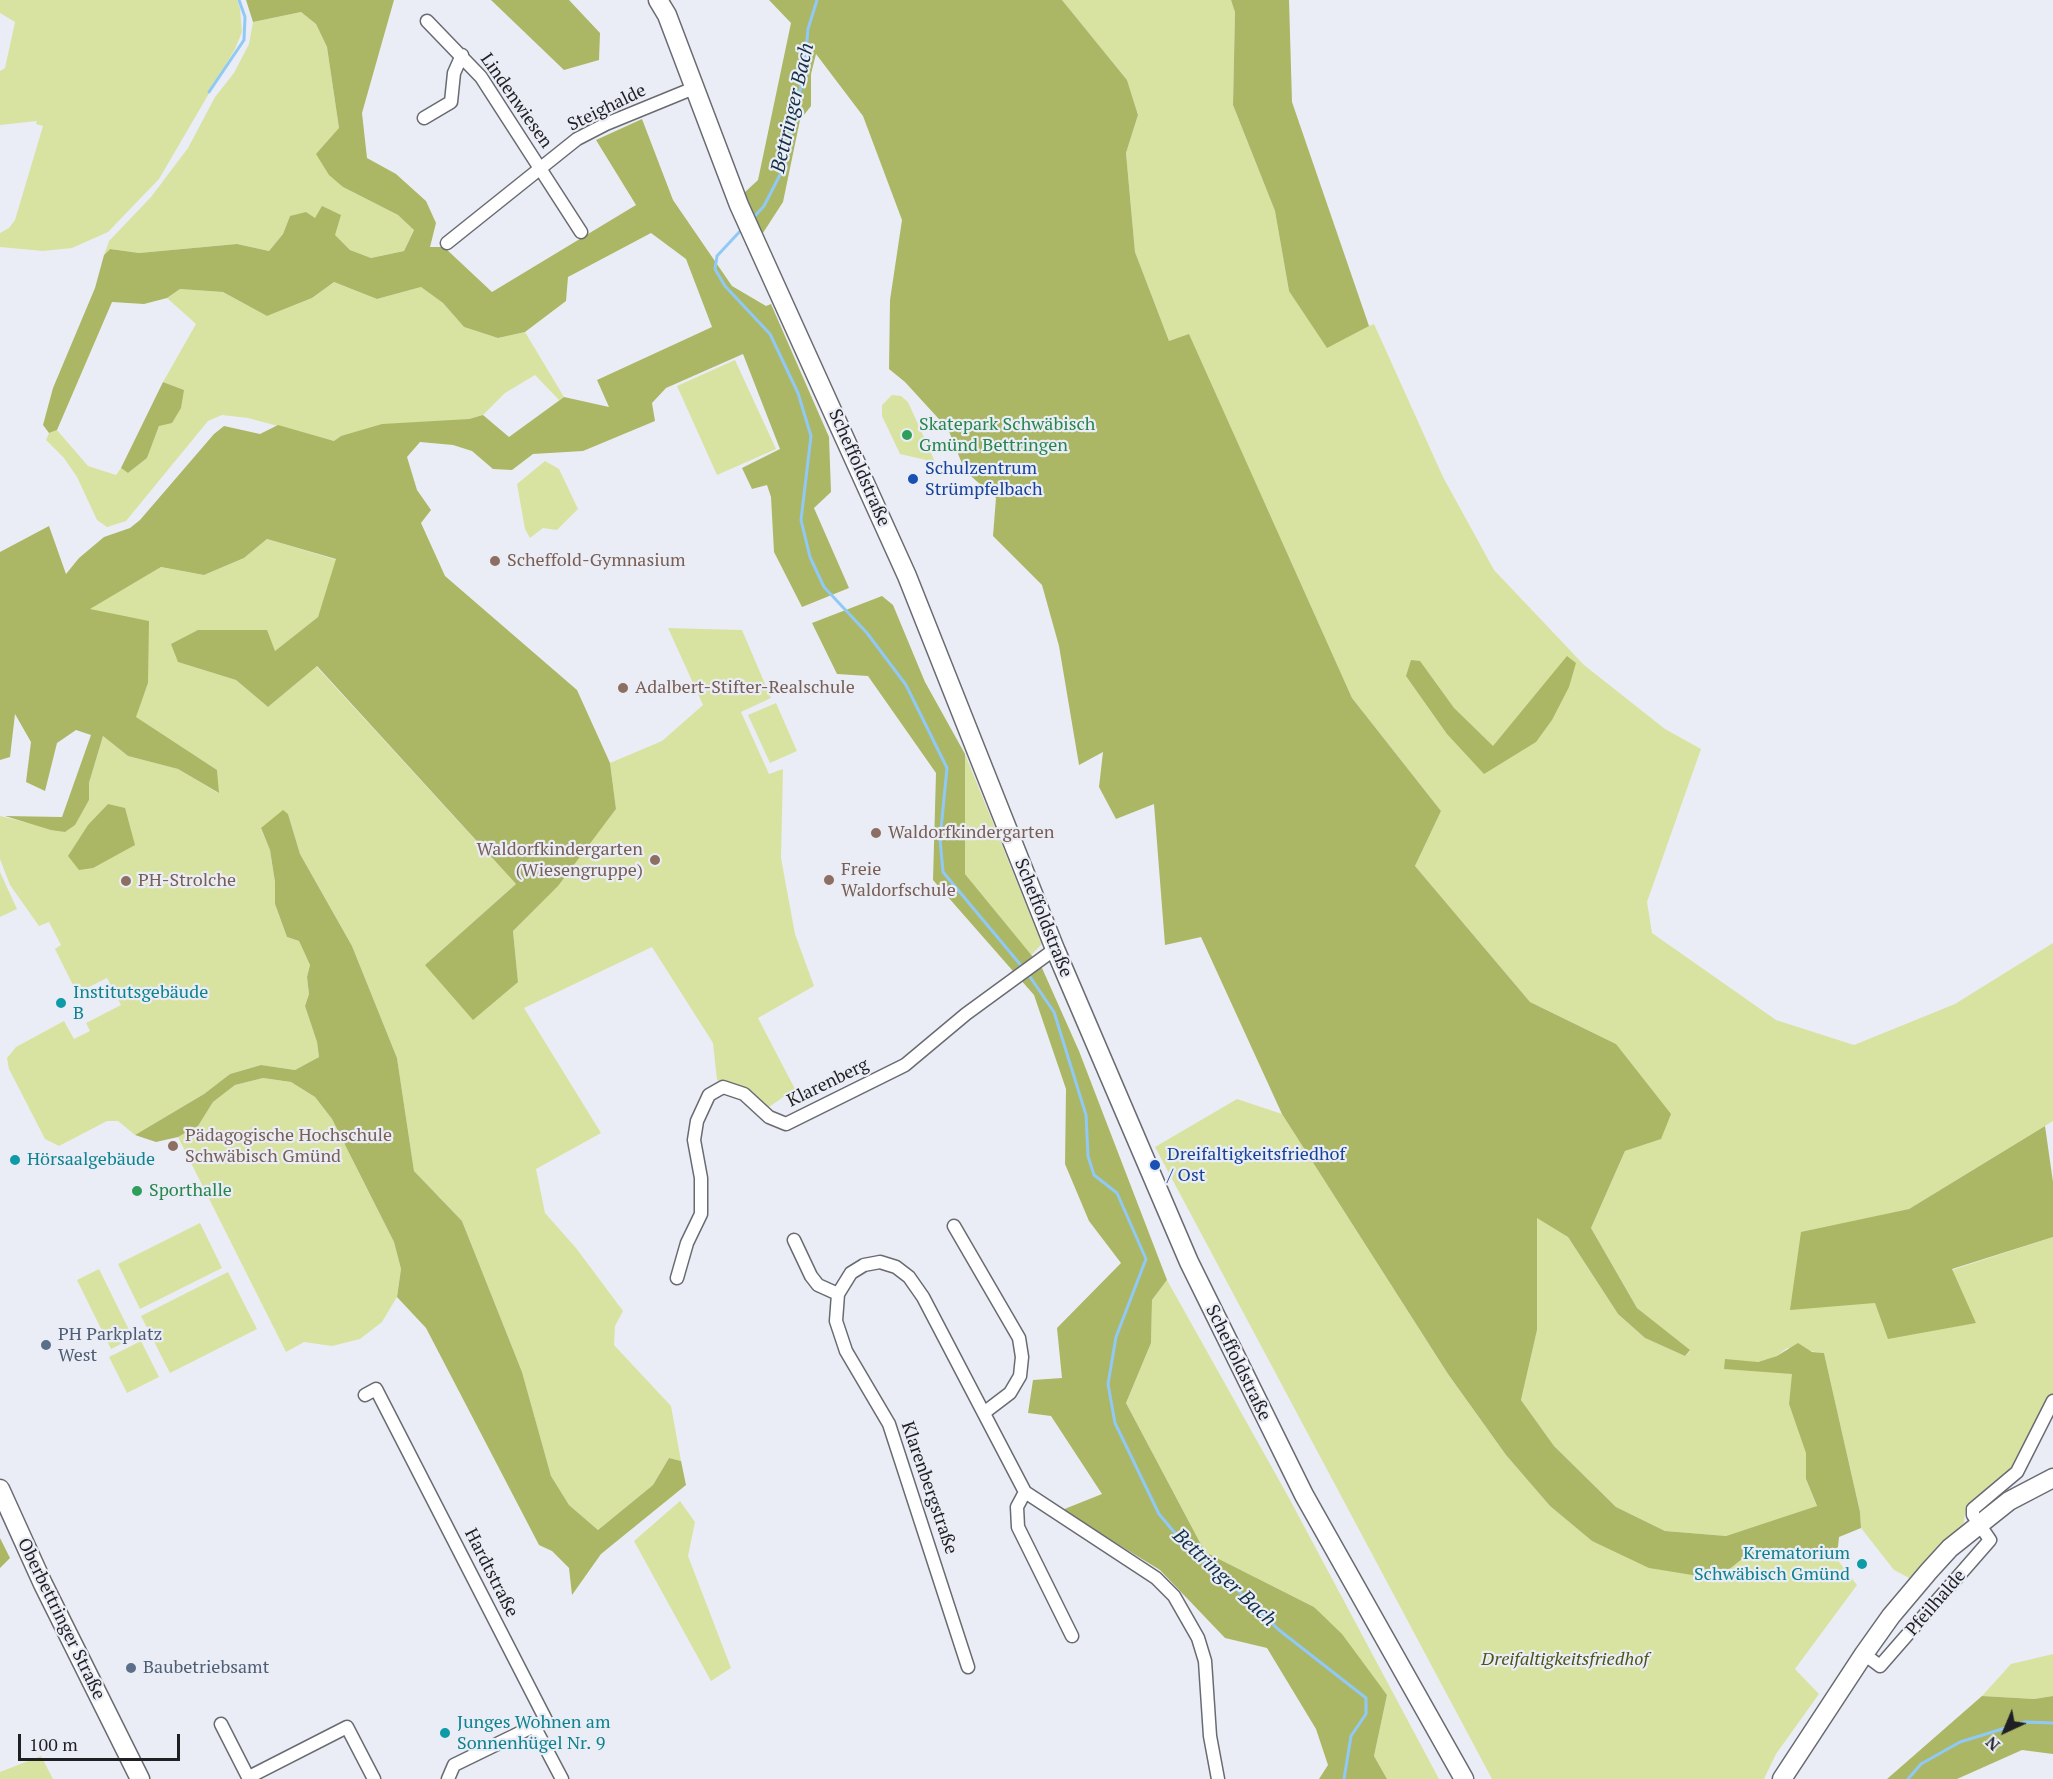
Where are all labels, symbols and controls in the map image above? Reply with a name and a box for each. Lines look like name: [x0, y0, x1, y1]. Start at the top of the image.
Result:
water label: Bettringer Bach: [766, 41, 820, 175]
street label: Lindenwiesen: [475, 49, 557, 153]
street label: Steighalde: [564, 80, 650, 136]
street label: Scheffoldstraße: [824, 406, 894, 530]
place label: Skatepark Schwäbisch Gmünd Bettringen: [919, 414, 1095, 456]
marker: Skatepark Schwäbisch Gmünd Bettringen: [900, 428, 914, 442]
place label: Schulzentrum Strümpfelbach: [925, 458, 1042, 500]
marker: Schulzentrum Strümpfelbach: [906, 472, 920, 486]
place label: Scheffold-Gymnasium: [507, 550, 686, 572]
marker: Scheffold-Gymnasium: [488, 554, 502, 568]
place label: Adalbert-Stifter-Realschule: [635, 677, 855, 699]
marker: Adalbert-Stifter-Realschule: [616, 681, 630, 695]
place label: Waldorfkindergarten: [888, 822, 1054, 844]
marker: Waldorfkindergarten: [869, 826, 883, 840]
place label: Waldorfkindergarten (Wiesengruppe): [477, 839, 643, 882]
marker: Waldorfkindergarten (Wiesengruppe): [648, 853, 662, 867]
street label: Scheffoldstraße: [1009, 856, 1077, 980]
place label: Freie Waldorfschule: [841, 859, 956, 902]
place label: PH-Strolche: [138, 870, 236, 892]
marker: Freie Waldorfschule: [822, 873, 836, 887]
marker: PH-Strolche: [119, 874, 133, 888]
place label: Institutsgebäude B: [73, 982, 208, 1024]
marker: Institutsgebäude B: [54, 996, 68, 1010]
street label: Klarenberg: [784, 1054, 872, 1112]
place label: Pädagogische Hochschule Schwäbisch Gmünd: [185, 1125, 392, 1168]
marker: Pädagogische Hochschule Schwäbisch Gmünd: [166, 1139, 180, 1153]
place label: Dreifaltigkeitsfriedhof / Ost: [1167, 1144, 1346, 1186]
place label: Hörsaalgebäude: [27, 1149, 155, 1171]
marker: Hörsaalgebäude: [8, 1153, 22, 1167]
marker: Dreifaltigkeitsfriedhof / Ost: [1148, 1158, 1162, 1172]
place label: Sporthalle: [149, 1180, 232, 1202]
marker: Sporthalle: [130, 1184, 144, 1198]
street label: Scheffoldstraße: [1201, 1302, 1275, 1424]
place label: PH Parkplatz West: [58, 1324, 162, 1366]
marker: PH Parkplatz West: [39, 1338, 53, 1352]
street label: Klarenbergstraße: [896, 1419, 962, 1557]
water label: Bettringer Bach: [1167, 1524, 1281, 1632]
street label: Hardtstraße: [459, 1525, 523, 1621]
street label: Oberbettringer Straße: [12, 1535, 110, 1703]
place label: Krematorium Schwäbisch Gmünd: [1694, 1543, 1850, 1586]
marker: Krematorium Schwäbisch Gmünd: [1855, 1557, 1869, 1571]
street label: Pfeilhalde: [1901, 1566, 1971, 1640]
park label: Dreifaltigkeitsfriedhof: [1481, 1649, 1649, 1671]
place label: Baubetriebsamt: [143, 1657, 269, 1679]
marker: Baubetriebsamt: [124, 1661, 138, 1675]
north arrow: [1975, 1701, 2035, 1761]
place label: Junges Wohnen am Sonnenhügel Nr. 9: [457, 1712, 610, 1754]
scale bar: [21, 1722, 183, 1760]
marker: Junges Wohnen am Sonnenhügel Nr. 9: [438, 1726, 452, 1740]
text: 100 m: [29, 1732, 78, 1756]
text: N: [1980, 1732, 2005, 1756]

